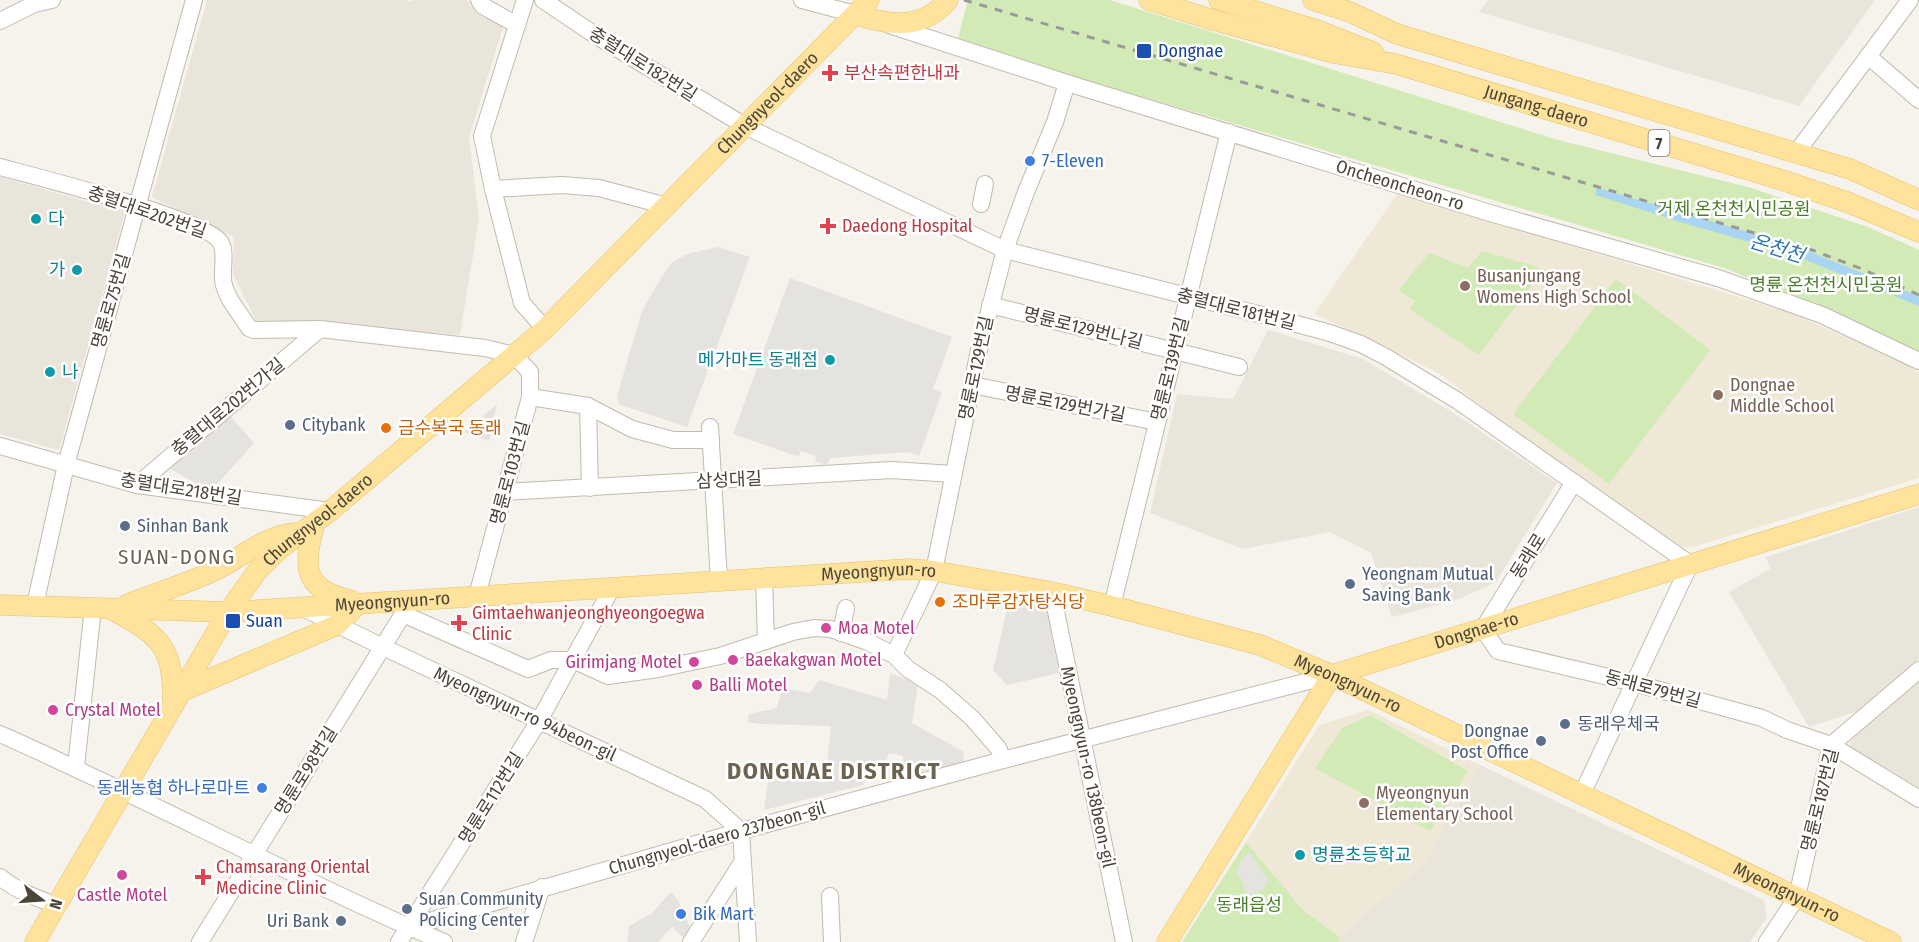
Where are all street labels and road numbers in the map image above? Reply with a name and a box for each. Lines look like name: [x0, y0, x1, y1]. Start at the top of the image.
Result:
street label: 충렬대로182번길: [585, 22, 701, 106]
street label: Chungnyeol-daero: [712, 47, 823, 159]
street label: Jungang-daero: [1482, 80, 1591, 132]
road number: 7: [1648, 130, 1670, 156]
street label: Oncheoncheon-ro: [1333, 155, 1467, 215]
street label: 충렬대로202번길: [85, 181, 209, 243]
street label: 명륜로75번길: [87, 251, 135, 351]
street label: 충렬대로181번길: [1174, 284, 1298, 334]
street label: 명륜로129번나길: [1021, 302, 1145, 354]
street label: 명륜로129번길: [954, 314, 998, 422]
street label: 명륜로139번길: [1146, 315, 1194, 423]
street label: 충렬대로202번가길: [167, 353, 289, 461]
street label: 명륜로129번가길: [1003, 381, 1127, 427]
street label: 명륜로103번길: [486, 418, 534, 528]
street label: 삼성대길: [695, 467, 763, 493]
street label: 충렬대로218번길: [119, 469, 243, 509]
street label: Chungnyeol-daero: [258, 469, 377, 571]
street label: 동래로: [1506, 529, 1550, 583]
street label: Myeongnyun-ro: [820, 558, 937, 586]
street label: Myeongnyun-ro: [334, 587, 451, 616]
street label: Dongnae-ro: [1432, 607, 1521, 654]
street label: Myeongnyun-ro: [1291, 650, 1405, 718]
street label: Myeongnyun-ro 94beon-gil: [430, 662, 620, 766]
street label: Myeongnyun-ro 138beon-gil: [1056, 664, 1120, 870]
street label: 동래로79번길: [1603, 666, 1703, 712]
street label: 명륜로98번길: [270, 723, 342, 819]
street label: 명륜로187번길: [1797, 746, 1843, 854]
street label: 명륜로112번길: [454, 748, 528, 848]
street label: Chungnyeol-daero 237beon-gil: [606, 796, 828, 880]
street label: Myeongnyun-ro: [1730, 857, 1844, 927]

